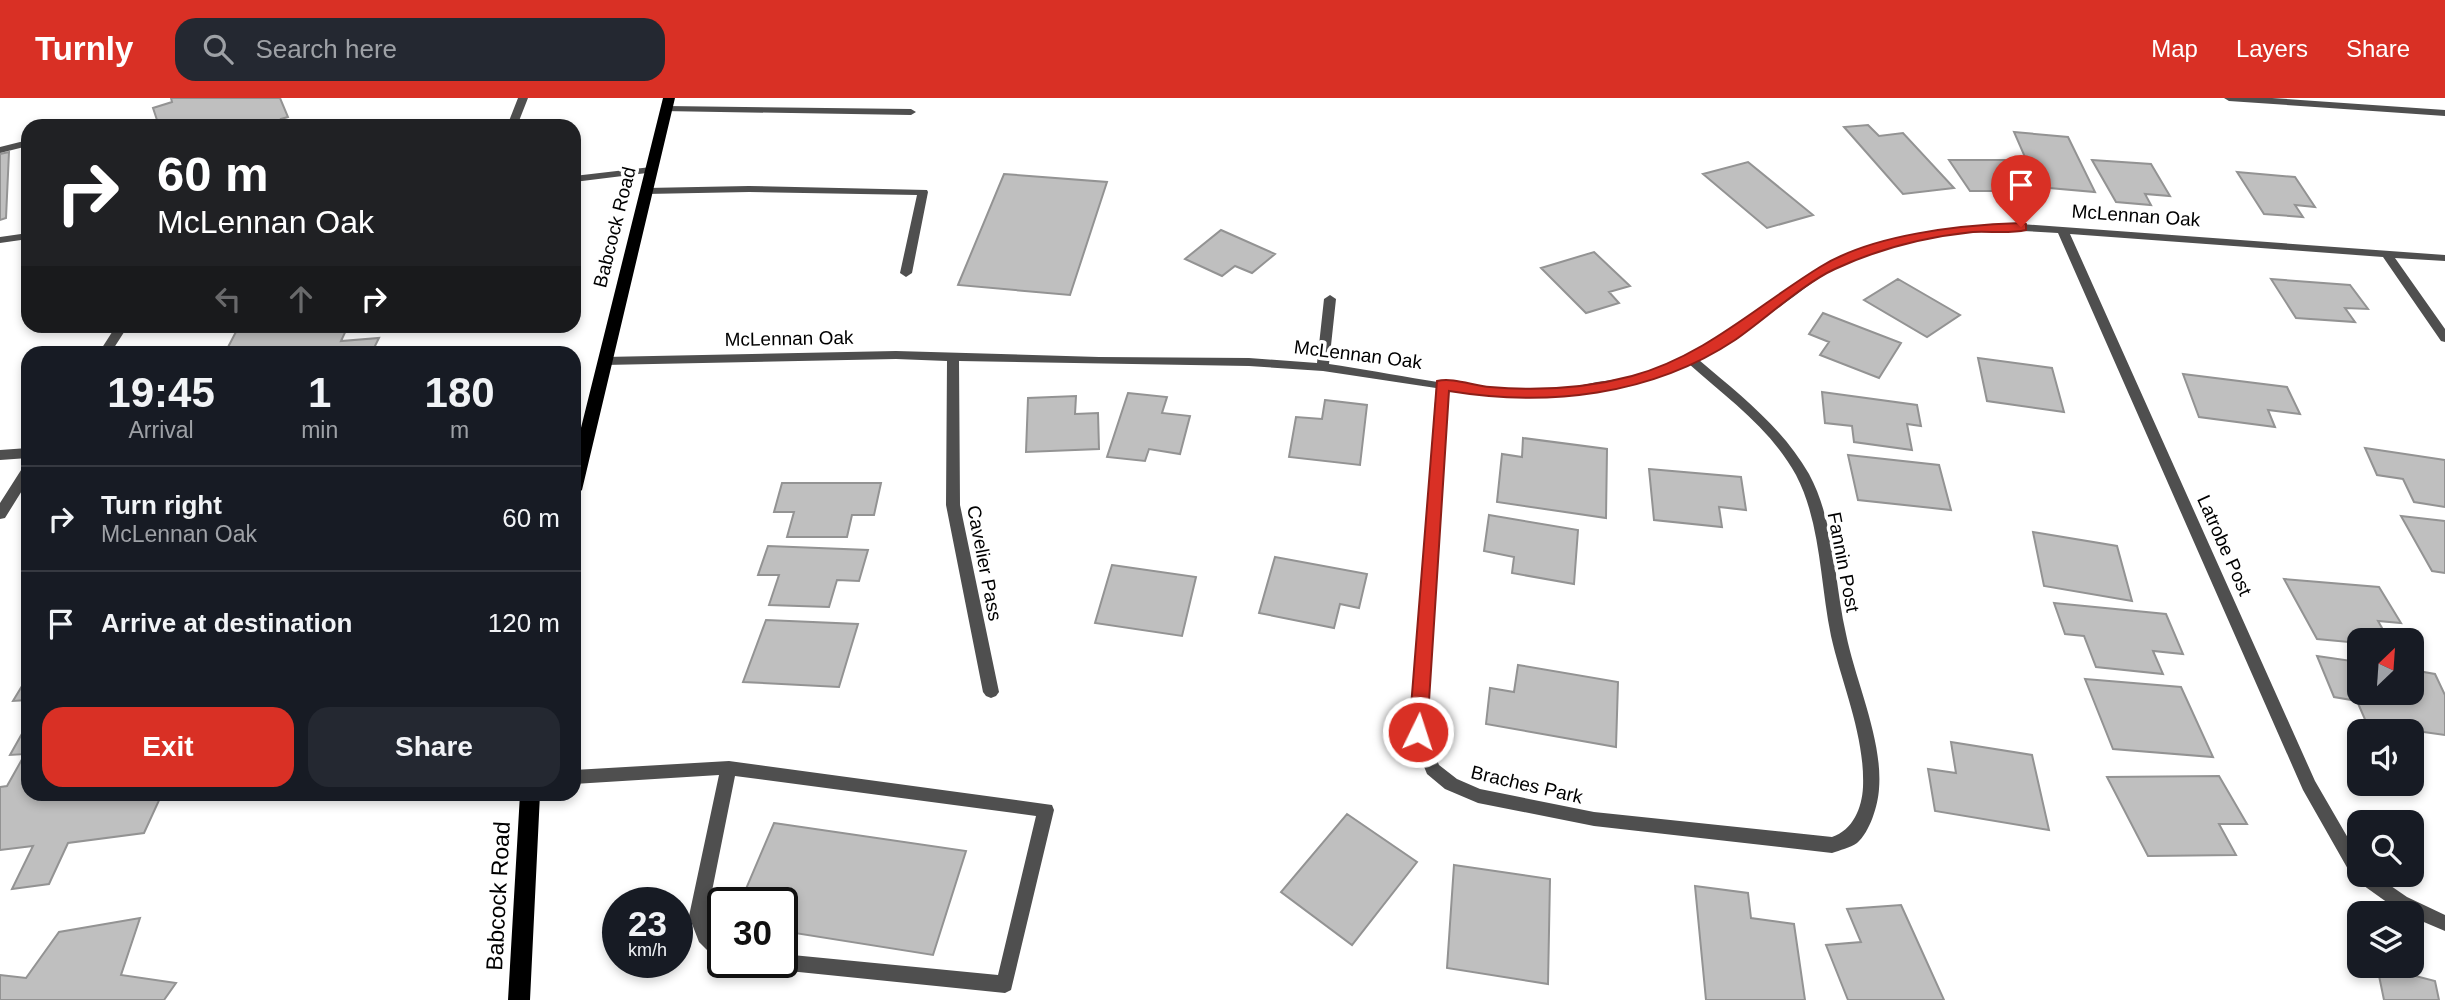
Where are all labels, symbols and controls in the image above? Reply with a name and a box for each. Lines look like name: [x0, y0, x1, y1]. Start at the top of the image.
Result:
search box: [175, 18, 665, 81]
text: Turnly: [35, 30, 133, 67]
icon: search: [199, 30, 237, 68]
text: Search here: [255, 34, 397, 64]
text: Map: [2151, 35, 2198, 62]
text: Layers: [2236, 35, 2308, 62]
text: Share: [2346, 35, 2410, 62]
icon: right: [42, 147, 133, 238]
text: 60 m: [157, 147, 269, 201]
pin: [1991, 155, 2051, 227]
street label: Babcock Road: [589, 165, 640, 290]
icon: arrive: [2002, 166, 2040, 204]
street label: McLennan Oak: [2071, 201, 2201, 231]
text: McLennan Oak: [157, 204, 374, 240]
icon: left: [209, 280, 247, 318]
icon: ahead: [282, 280, 320, 318]
icon: right: [355, 280, 393, 318]
street label: McLennan Oak: [724, 327, 854, 350]
street label: McLennan Oak: [1293, 336, 1424, 373]
text: 19:45: [107, 369, 215, 416]
text: 1: [308, 369, 331, 416]
text: 180: [425, 369, 495, 416]
text: Arrival: [128, 417, 194, 443]
text: min: [301, 417, 338, 443]
text: m: [450, 417, 469, 443]
text: Turn right: [101, 490, 222, 520]
street label: Latrobe Post: [2193, 492, 2256, 599]
icon: right: [42, 500, 80, 538]
text: 60 m: [502, 503, 560, 533]
street label: Cavelier Pass: [963, 504, 1006, 623]
street label: Fannin Post: [1824, 510, 1864, 615]
text: McLennan Oak: [101, 521, 257, 547]
icon: arrive: [42, 605, 80, 643]
text: Arrive at destination: [101, 608, 352, 638]
text: 120 m: [488, 608, 560, 638]
north arrow: [2347, 628, 2424, 705]
map controls: [2347, 628, 2424, 978]
position arrow: [1381, 695, 1455, 769]
button: Exit: [42, 707, 294, 787]
button: Share: [308, 707, 560, 787]
button: sound: [2347, 719, 2424, 796]
street label: Braches Park: [1469, 761, 1585, 808]
button: search: [2347, 810, 2424, 887]
street label: Babcock Road: [481, 821, 515, 971]
speed limit sign: 30: [707, 887, 798, 978]
button: layers: [2347, 901, 2424, 978]
text: 23: [628, 904, 667, 943]
text: km/h: [628, 940, 667, 960]

